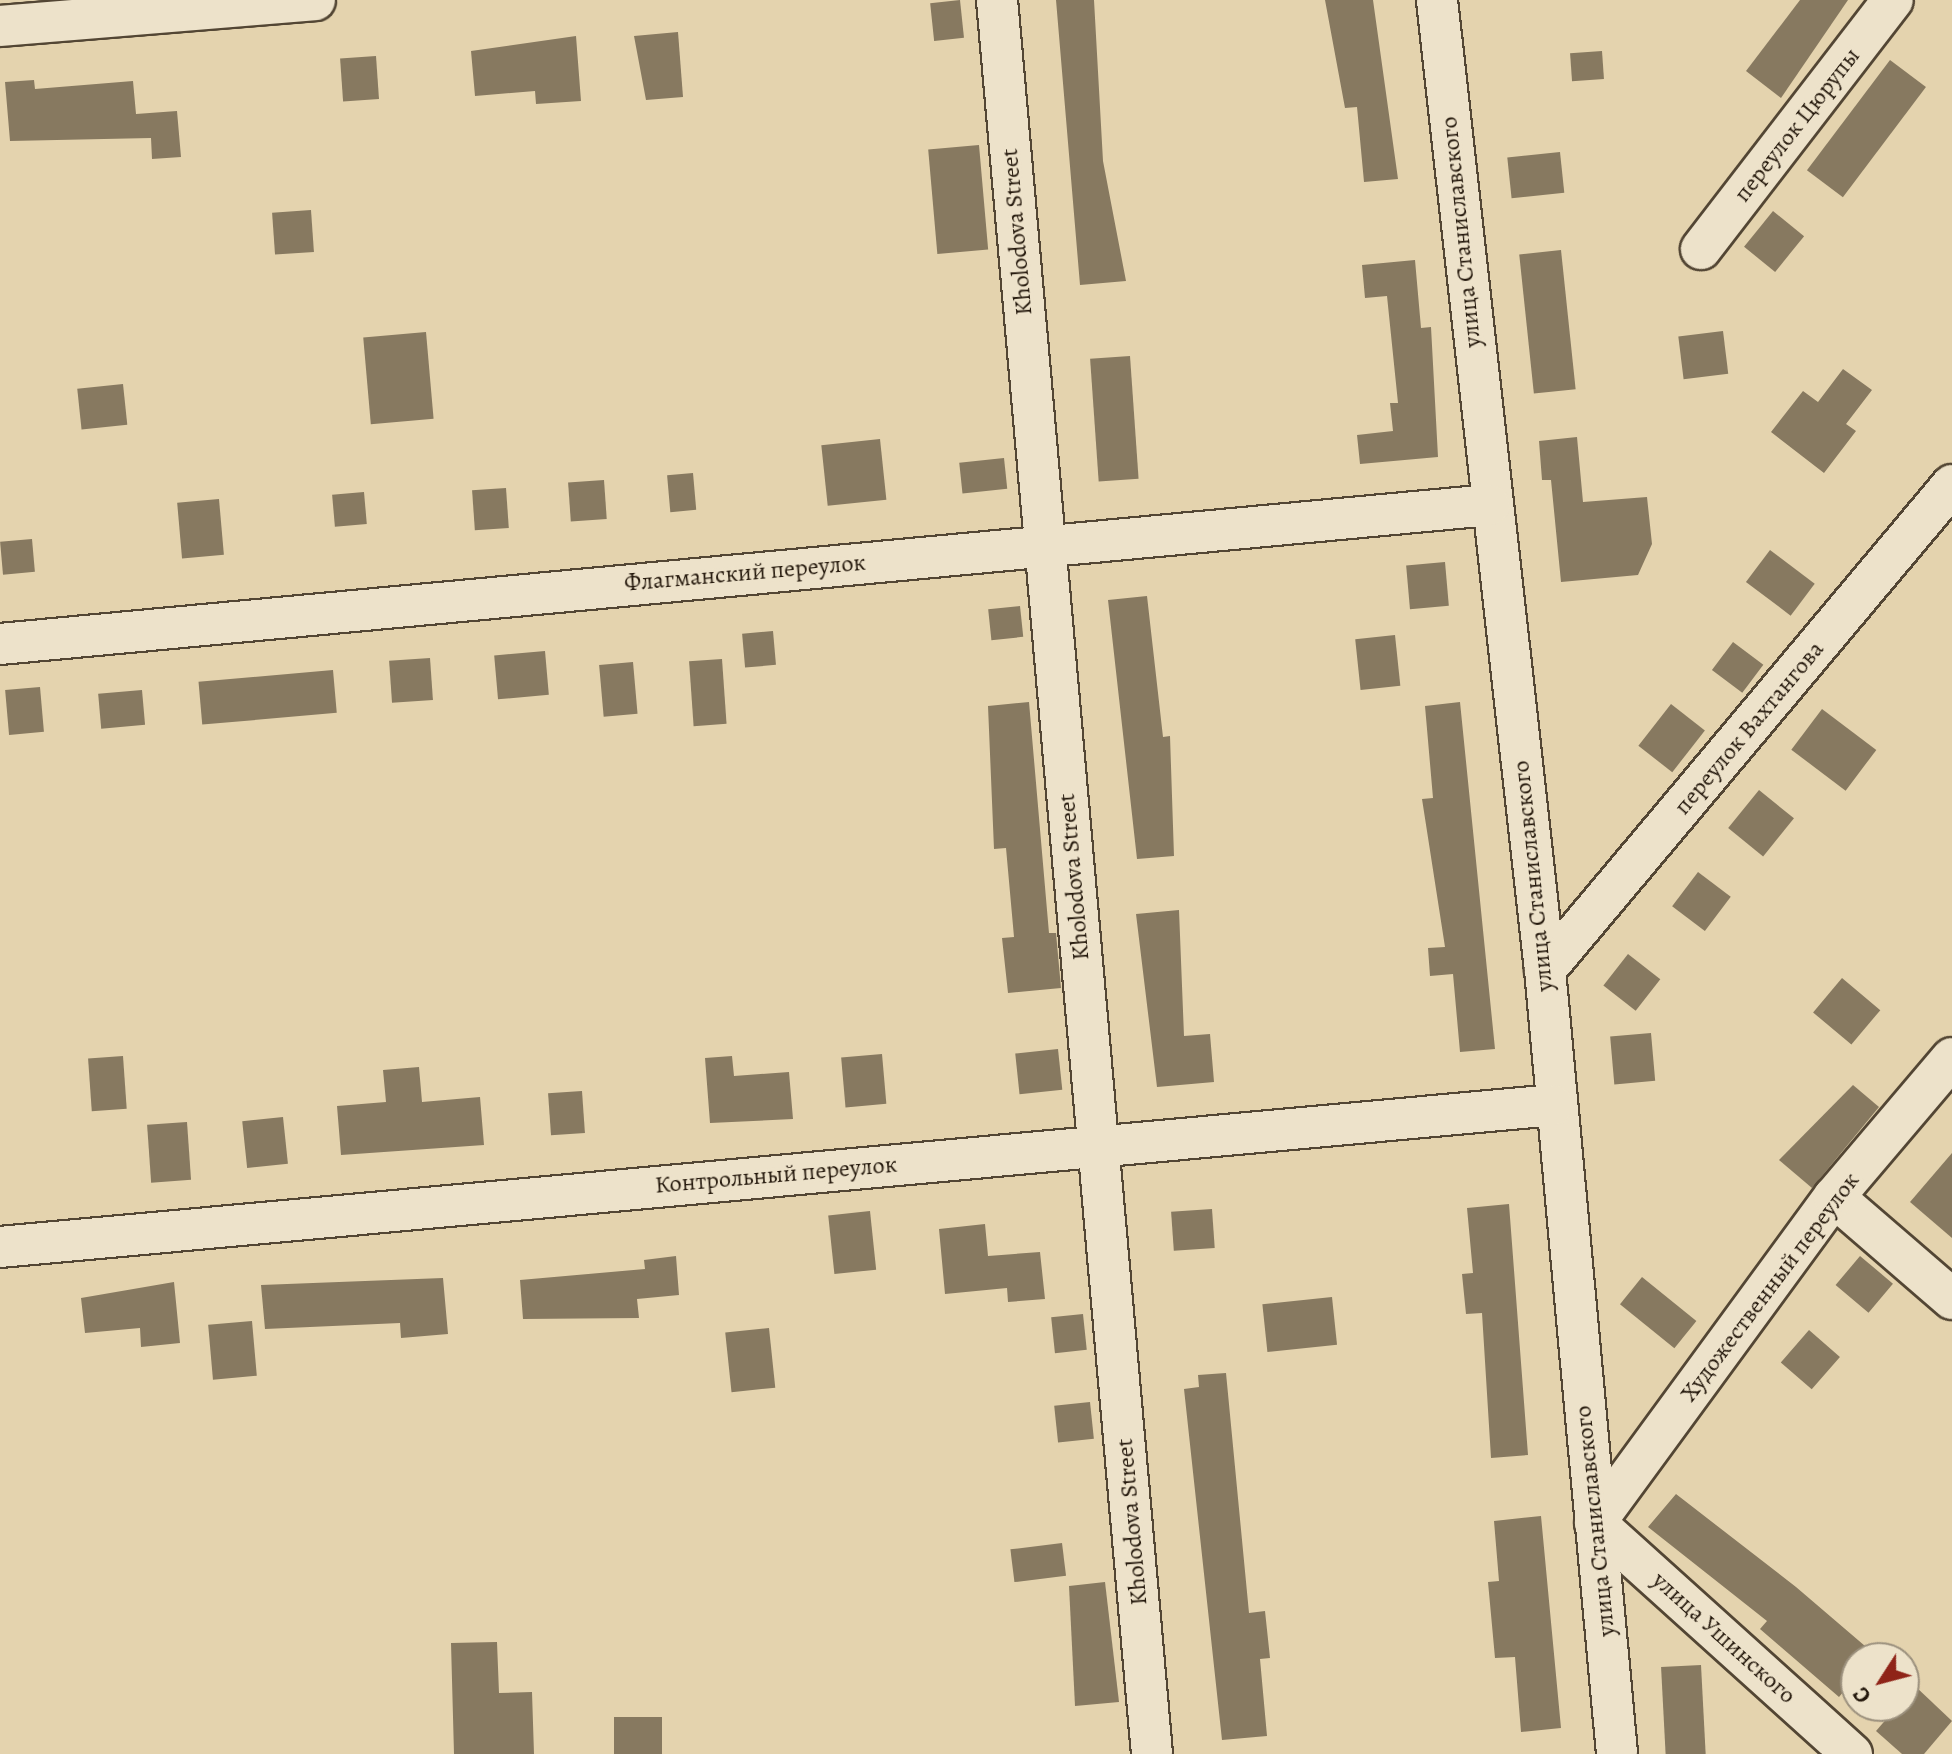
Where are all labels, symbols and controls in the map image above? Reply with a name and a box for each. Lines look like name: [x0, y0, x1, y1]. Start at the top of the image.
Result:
street label: переулок Цюрупы: [1728, 42, 1866, 208]
street label: улица Станиславского: [1435, 115, 1487, 349]
street label: Kholodova Street: [995, 147, 1039, 317]
street label: Флагманский переулок: [623, 548, 867, 598]
street label: переулок Вахтангова: [1668, 635, 1830, 821]
street label: улица Станиславского: [1507, 759, 1559, 993]
street label: Kholodova Street: [1052, 792, 1096, 962]
street label: Контрольный переулок: [654, 1150, 898, 1200]
street label: Художественный переулок: [1674, 1167, 1866, 1407]
street label: улица Станиславского: [1569, 1404, 1621, 1638]
street label: Kholodova Street: [1110, 1437, 1154, 1607]
street label: улица Ушинского: [1646, 1566, 1802, 1710]
north arrow: [1840, 1642, 1920, 1722]
text: С: [1846, 1681, 1878, 1709]

